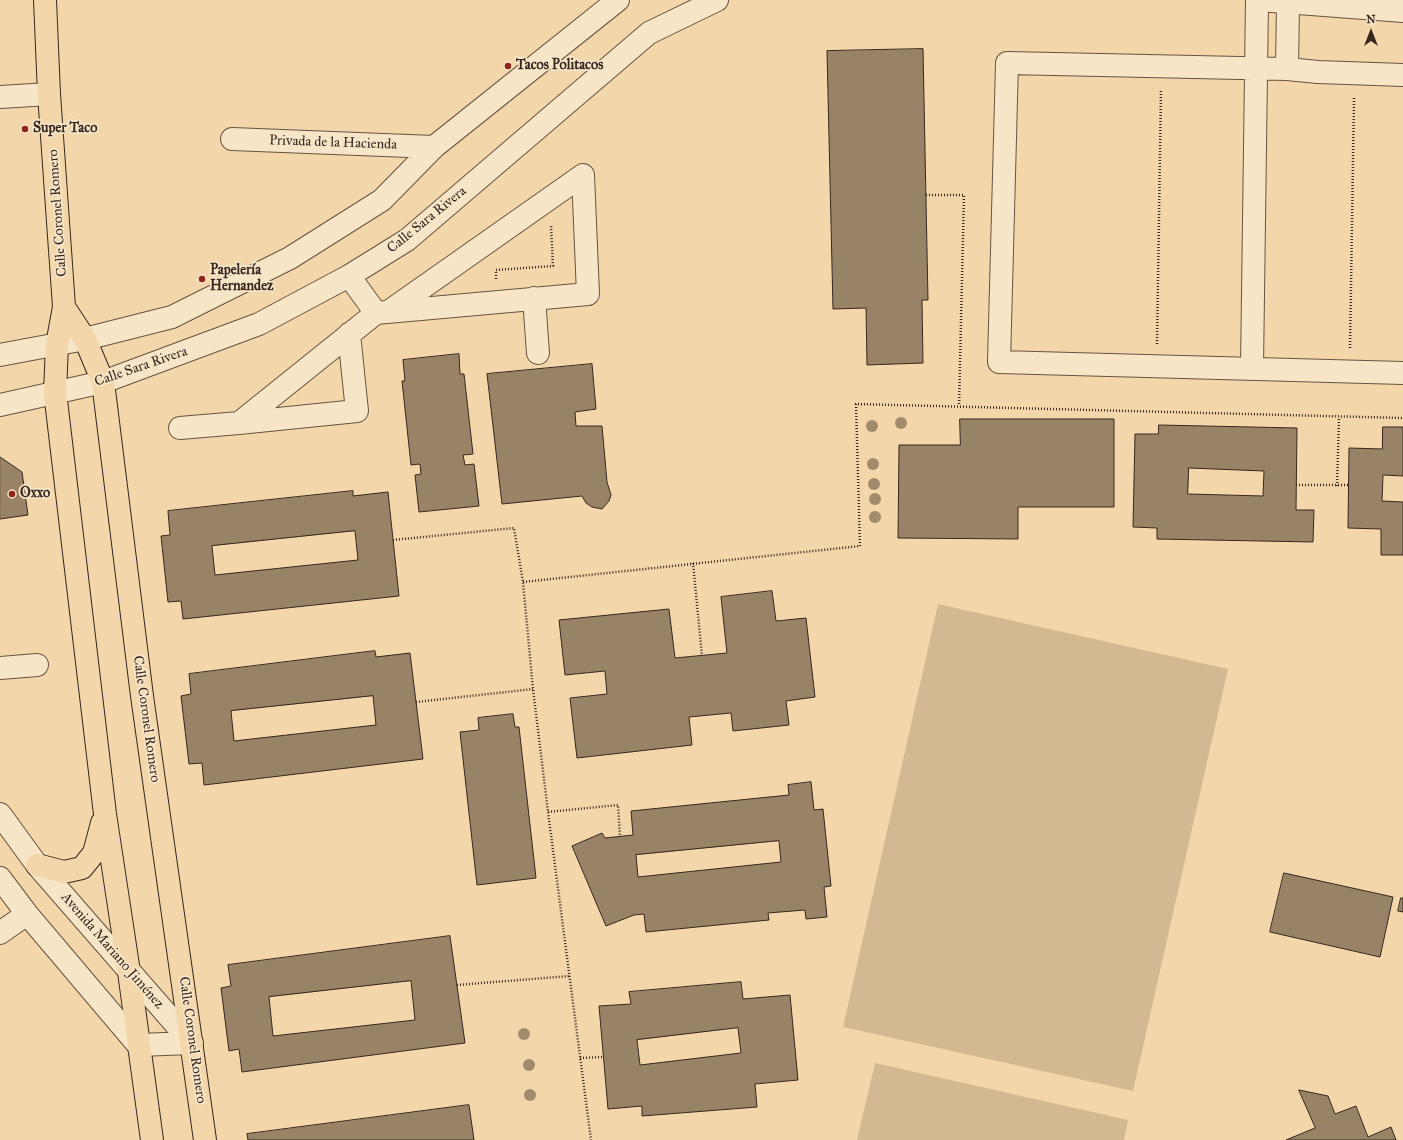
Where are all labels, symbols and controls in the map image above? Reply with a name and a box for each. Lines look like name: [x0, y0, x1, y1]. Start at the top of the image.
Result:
north arrow: [1351, 12, 1391, 52]
text: N: [1366, 13, 1376, 26]
place label: Tacos Politacos: [516, 58, 603, 74]
marker: Tacos Politacos: [503, 61, 513, 71]
place label: Super Taco: [33, 121, 97, 137]
marker: Super Taco: [20, 124, 30, 134]
street label: Privada de la Hacienda: [269, 132, 397, 154]
street label: Calle Coronel Romero: [45, 149, 71, 277]
street label: Calle Sara Rivera: [384, 183, 470, 257]
place label: Papelería Hernandez: [210, 263, 273, 296]
marker: Papelería Hernandez: [197, 274, 207, 284]
street label: Calle Sara Rivera: [92, 343, 190, 391]
place label: Oxxo: [20, 486, 50, 502]
marker: Oxxo: [7, 489, 17, 499]
street label: Calle Coronel Romero: [129, 655, 163, 783]
street label: Avenida Mariano Jiménez: [57, 889, 167, 1013]
street label: Calle Coronel Romero: [175, 976, 209, 1104]

